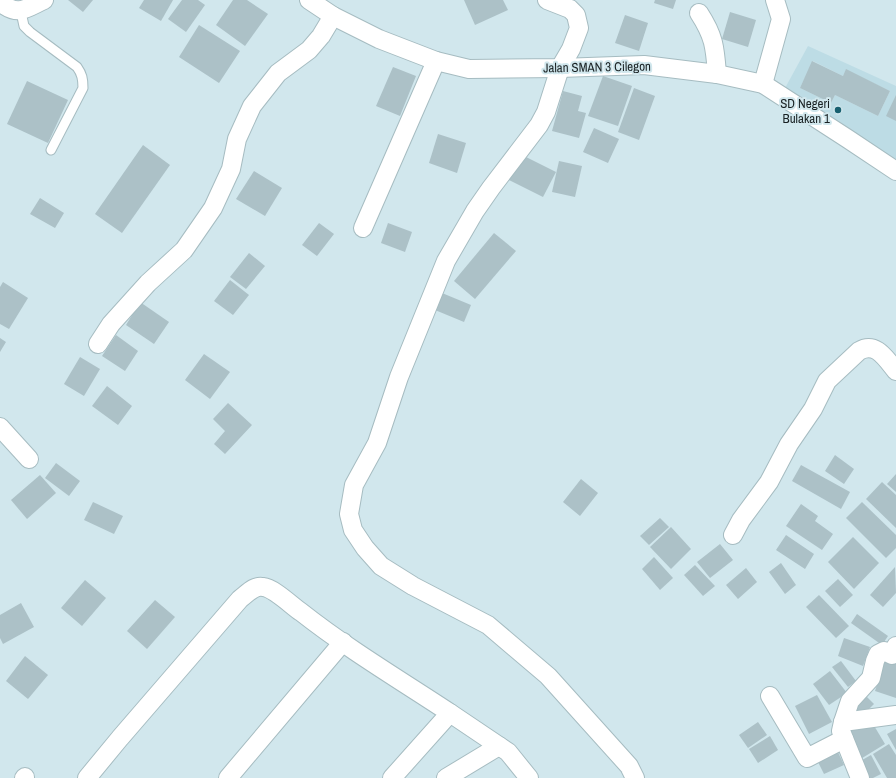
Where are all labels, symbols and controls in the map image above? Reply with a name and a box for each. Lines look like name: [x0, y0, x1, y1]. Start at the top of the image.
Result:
street label: Jalan SMAN 3 Cilegon: [543, 58, 651, 76]
place label: SD Negeri Bulakan 1: [780, 95, 830, 127]
marker: SD Negeri Bulakan 1: [833, 105, 843, 115]

